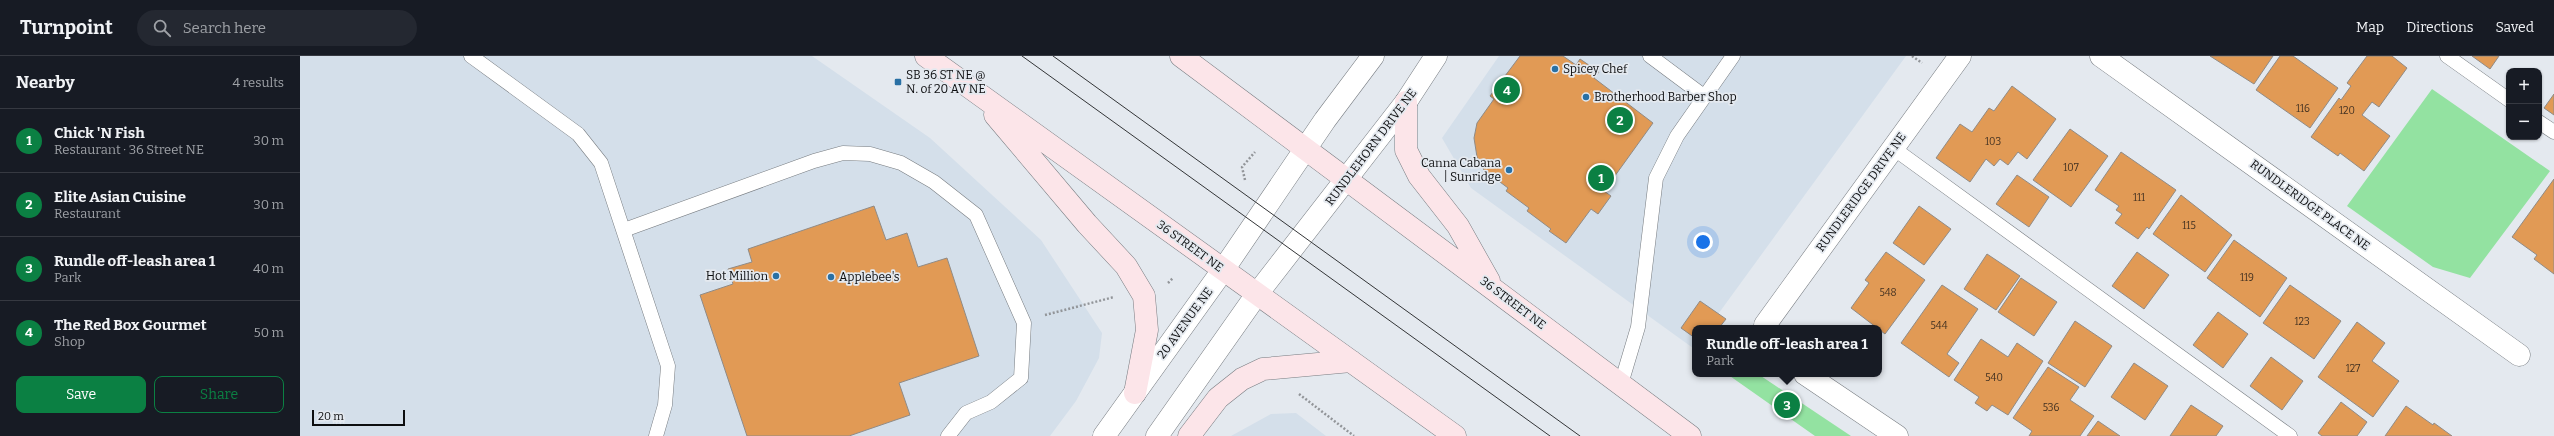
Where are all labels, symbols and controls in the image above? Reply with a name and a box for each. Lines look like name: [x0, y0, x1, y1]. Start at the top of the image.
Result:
search box: [137, 10, 417, 46]
text: Turnpoint: [20, 16, 113, 39]
icon: search: [151, 17, 173, 39]
text: Search here: [183, 19, 266, 37]
text: Map: [2356, 19, 2384, 36]
text: Directions: [2406, 19, 2474, 36]
text: Saved: [2496, 19, 2534, 36]
place label: Spicey Chef: [1563, 62, 1628, 76]
marker: Spicey Chef: [1550, 64, 1560, 74]
place label: SB 36 ST NE @ N. of 20 AV NE: [906, 68, 986, 96]
map controls: [2506, 68, 2542, 140]
button: +: [2506, 68, 2542, 104]
text: Nearby: [16, 72, 75, 93]
text: 4 results: [232, 75, 284, 90]
pin: 4: [1494, 75, 1520, 105]
marker: SB 36 ST NE @ N. of 20 AV NE: [893, 77, 903, 87]
street label: RUNDLEHORN DRIVE NE: [1323, 86, 1419, 208]
place label: Brotherhood Barber Shop: [1594, 90, 1737, 104]
marker: Brotherhood Barber Shop: [1581, 92, 1591, 102]
house number: 116: [2296, 103, 2310, 115]
button: −: [2506, 104, 2542, 140]
pin: 2: [1607, 105, 1633, 135]
house number: 120: [2339, 105, 2355, 117]
text: Chick 'N Fish: [54, 124, 145, 142]
street label: RUNDLERIDGE DRIVE NE: [1813, 130, 1909, 254]
text: 1: [26, 133, 32, 148]
text: 30 m: [253, 133, 284, 148]
house number: 103: [1985, 136, 2001, 148]
text: Restaurant · 36 Street NE: [54, 142, 204, 157]
place label: Canna Cabana | Sunridge: [1421, 156, 1501, 184]
street label: RUNDLERIDGE PLACE NE: [2248, 157, 2372, 253]
house number: 107: [2063, 162, 2079, 174]
pin: 1: [1588, 163, 1614, 193]
marker: Canna Cabana | Sunridge: [1504, 165, 1514, 175]
text: Elite Asian Cuisine: [54, 188, 186, 206]
house number: 111: [2133, 192, 2145, 204]
text: 2: [25, 197, 33, 212]
text: 30 m: [253, 197, 284, 212]
text: Restaurant: [54, 206, 121, 221]
street label: 36 STREET NE: [1154, 217, 1226, 275]
house number: 115: [2182, 220, 2196, 232]
your location: [1693, 232, 1713, 252]
text: Rundle off-leash area 1: [54, 252, 215, 270]
text: 3: [25, 261, 33, 276]
text: 40 m: [253, 261, 284, 276]
place label: Hot Million: [706, 269, 768, 283]
text: Park: [54, 270, 81, 285]
place label: Applebee's: [839, 270, 900, 284]
marker: Hot Million: [771, 271, 781, 281]
marker: Applebee's: [826, 272, 836, 282]
house number: 119: [2240, 272, 2254, 284]
street label: 36 STREET NE: [1477, 274, 1549, 332]
street label: 20 AVENUE NE: [1154, 285, 1216, 361]
house number: 548: [1879, 287, 1897, 299]
text: The Red Box Gourmet: [54, 316, 207, 334]
house number: 123: [2294, 316, 2310, 328]
house number: 544: [1930, 320, 1948, 332]
text: 4: [25, 325, 33, 340]
text: 50 m: [254, 325, 284, 340]
popup: [1692, 325, 1882, 377]
text: Shop: [54, 334, 85, 349]
text: Rundle off-leash area 1: [1706, 335, 1868, 353]
text: Park: [1706, 353, 1734, 368]
house number: 127: [2346, 363, 2360, 375]
house number: 540: [1985, 372, 2003, 384]
button: Save: [16, 376, 146, 413]
button: Share: [154, 376, 284, 413]
pin: 3: [1774, 390, 1800, 420]
house number: 536: [2043, 402, 2059, 414]
scale bar: [312, 408, 405, 427]
text: 20 m: [318, 410, 344, 423]

